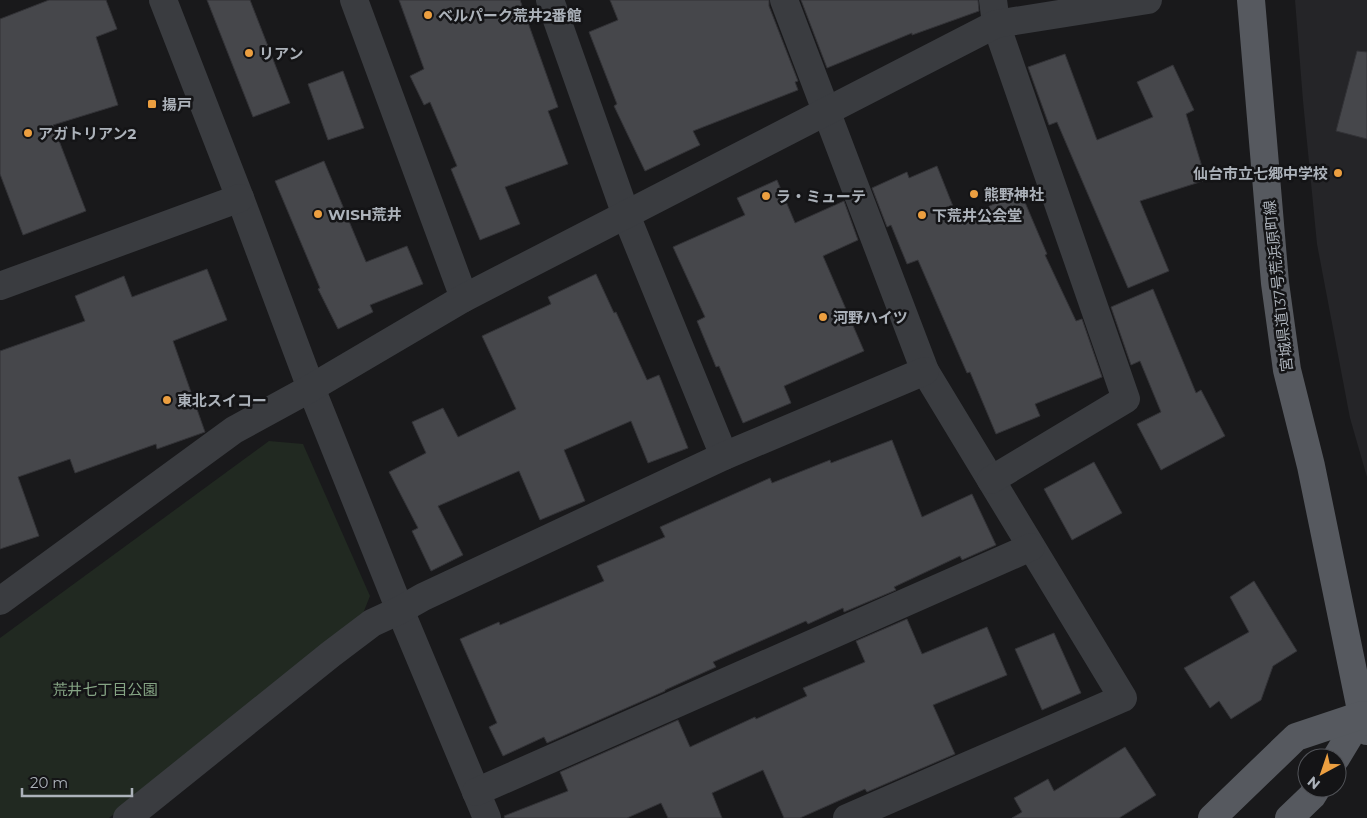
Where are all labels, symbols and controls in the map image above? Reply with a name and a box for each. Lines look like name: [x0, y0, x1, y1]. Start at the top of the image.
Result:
place label: ベルパーク荒井2番館: [438, 6, 582, 25]
marker: ベルパーク荒井2番館: [422, 9, 434, 21]
place label: リアン: [259, 44, 303, 63]
marker: リアン: [243, 47, 255, 59]
place label: 揚戸: [162, 95, 192, 114]
marker: 揚戸: [146, 98, 158, 110]
place label: アガトリアン2: [38, 124, 136, 143]
marker: アガトリアン2: [22, 127, 34, 139]
place label: 仙台市立七郷中学校: [1193, 164, 1328, 183]
marker: 仙台市立七郷中学校: [1332, 167, 1344, 179]
place label: 熊野神社: [984, 185, 1044, 204]
place label: ラ・ミューテ: [776, 187, 866, 206]
marker: 熊野神社: [968, 188, 980, 200]
marker: ラ・ミューテ: [760, 190, 772, 202]
street label: 宮城県道137号荒浜原町線: [1260, 199, 1296, 373]
place label: WISH荒井: [328, 205, 402, 224]
place label: 下荒井公会堂: [932, 206, 1022, 225]
marker: WISH荒井: [312, 208, 324, 220]
marker: 下荒井公会堂: [916, 209, 928, 221]
place label: 河野ハイツ: [833, 308, 908, 327]
marker: 河野ハイツ: [817, 311, 829, 323]
place label: 東北スイコー: [177, 391, 267, 410]
marker: 東北スイコー: [161, 394, 173, 406]
park label: 荒井七丁目公園: [52, 680, 158, 699]
north arrow: [1297, 748, 1347, 798]
scale bar: [22, 766, 132, 798]
text: N: [1304, 772, 1324, 793]
text: 20 m: [30, 773, 68, 792]

